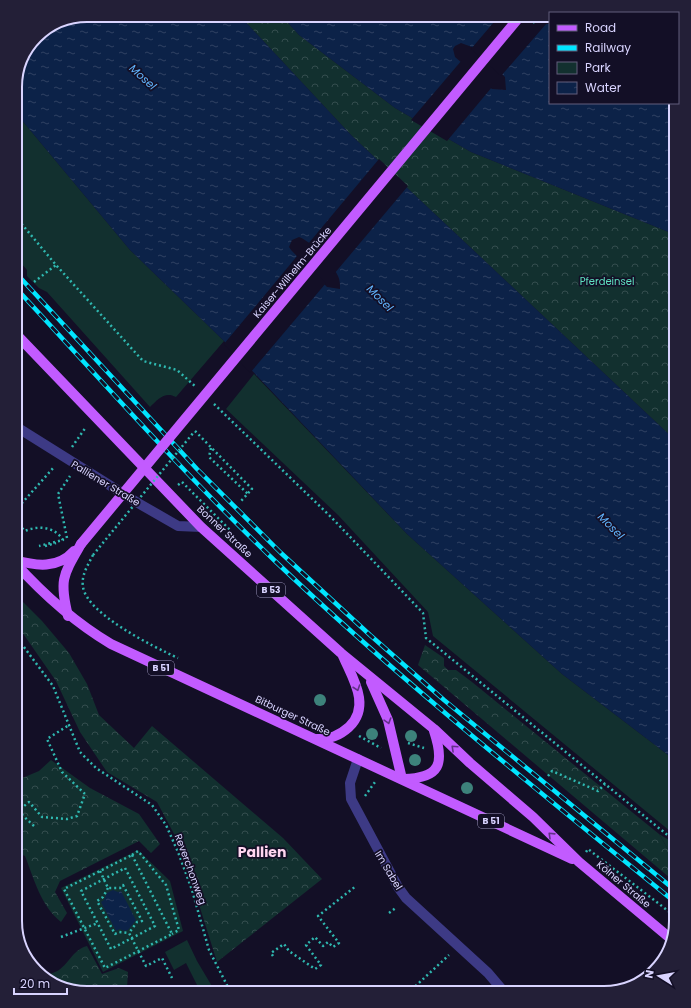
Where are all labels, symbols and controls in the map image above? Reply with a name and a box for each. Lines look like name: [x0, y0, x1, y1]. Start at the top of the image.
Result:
legend: [549, 12, 679, 104]
text: Road: [585, 19, 616, 36]
text: Railway: [585, 39, 631, 56]
text: Park: [585, 59, 612, 76]
water label: Mosel: [126, 60, 160, 94]
text: Water: [585, 79, 622, 96]
street label: Kaiser-Wilhelm-Brücke: [250, 223, 335, 321]
park label: Pferdeinsel: [580, 274, 634, 289]
water label: Mosel: [363, 281, 397, 315]
street label: Palliener Straße: [68, 457, 143, 510]
street label: Bonner Straße: [194, 502, 256, 561]
water label: Mosel: [594, 509, 628, 543]
road number: B 53: [257, 583, 285, 597]
road number: B 51: [148, 661, 174, 675]
one-way arrow: [352, 685, 360, 692]
street label: Bitburger Straße: [253, 691, 333, 739]
one-way arrow: [383, 717, 392, 724]
one-way arrow: [451, 746, 459, 753]
road number: B 51: [478, 814, 504, 828]
street label: Reverchonweg: [171, 832, 210, 907]
one-way arrow: [548, 832, 556, 840]
district label: Pallien: [238, 842, 286, 862]
street label: Im Sabel: [371, 848, 406, 893]
street label: Kölner Straße: [593, 857, 654, 912]
north arrow: [639, 956, 679, 996]
text: N: [641, 969, 658, 980]
scale bar: [14, 970, 67, 996]
text: 20 m: [20, 975, 50, 992]

